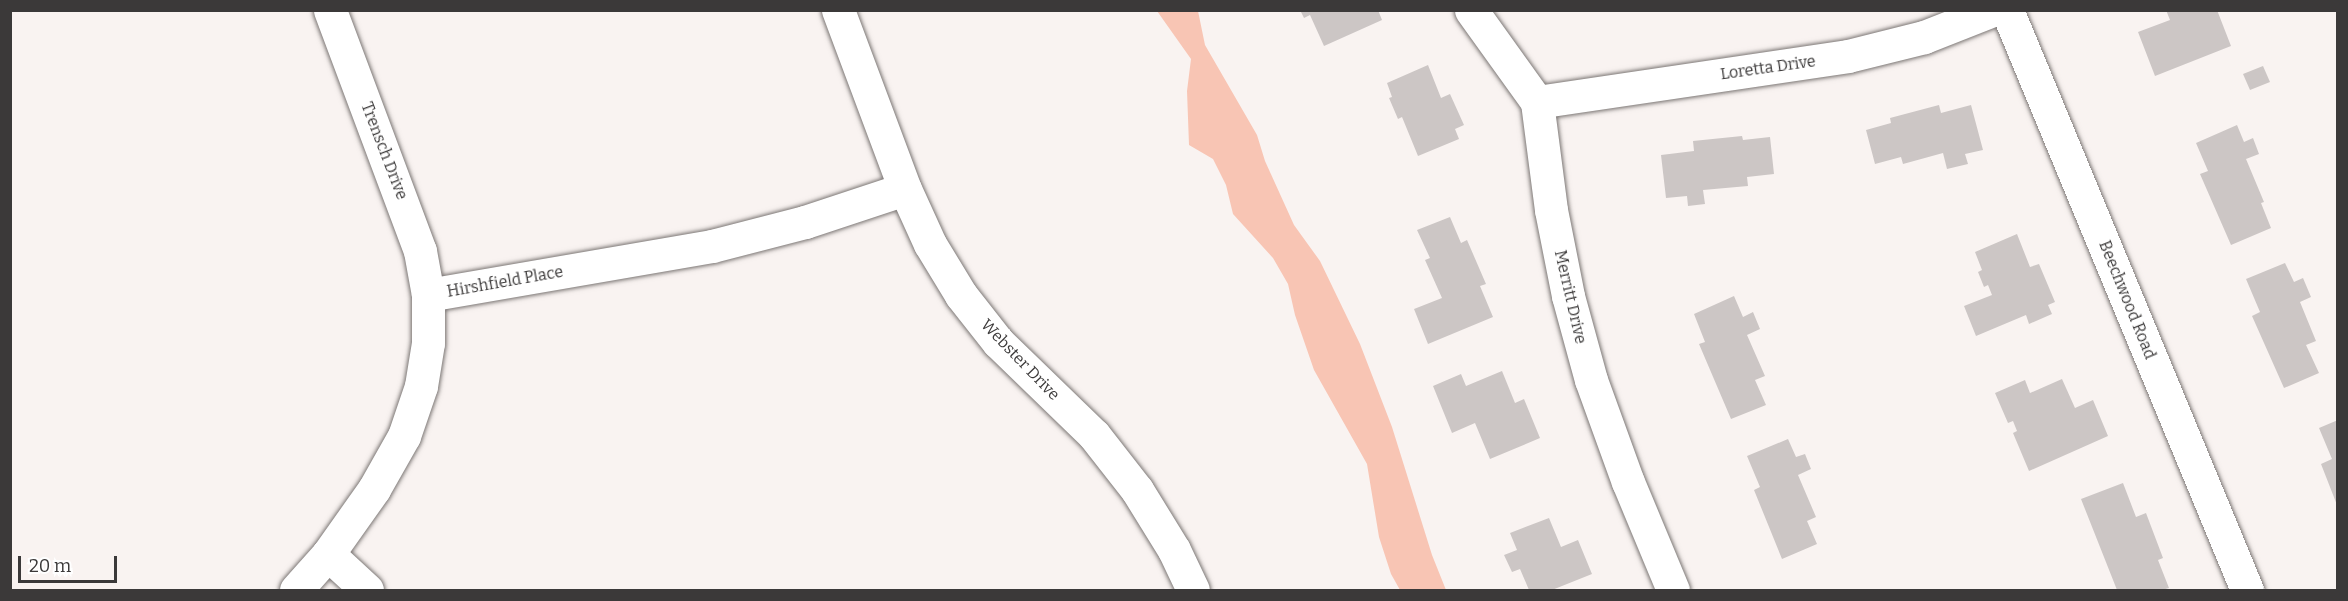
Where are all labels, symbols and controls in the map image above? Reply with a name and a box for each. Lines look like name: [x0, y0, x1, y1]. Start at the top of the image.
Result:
street label: Loretta Drive: [1719, 52, 1817, 84]
street label: Trensch Drive: [357, 100, 411, 202]
street label: Beechwood Road: [2094, 238, 2160, 362]
street label: Merritt Drive: [1550, 248, 1590, 346]
street label: Hirshfield Place: [445, 262, 565, 302]
street label: Webster Drive: [977, 316, 1063, 404]
scale bar: [21, 544, 120, 582]
text: 20 m: [29, 555, 71, 577]

